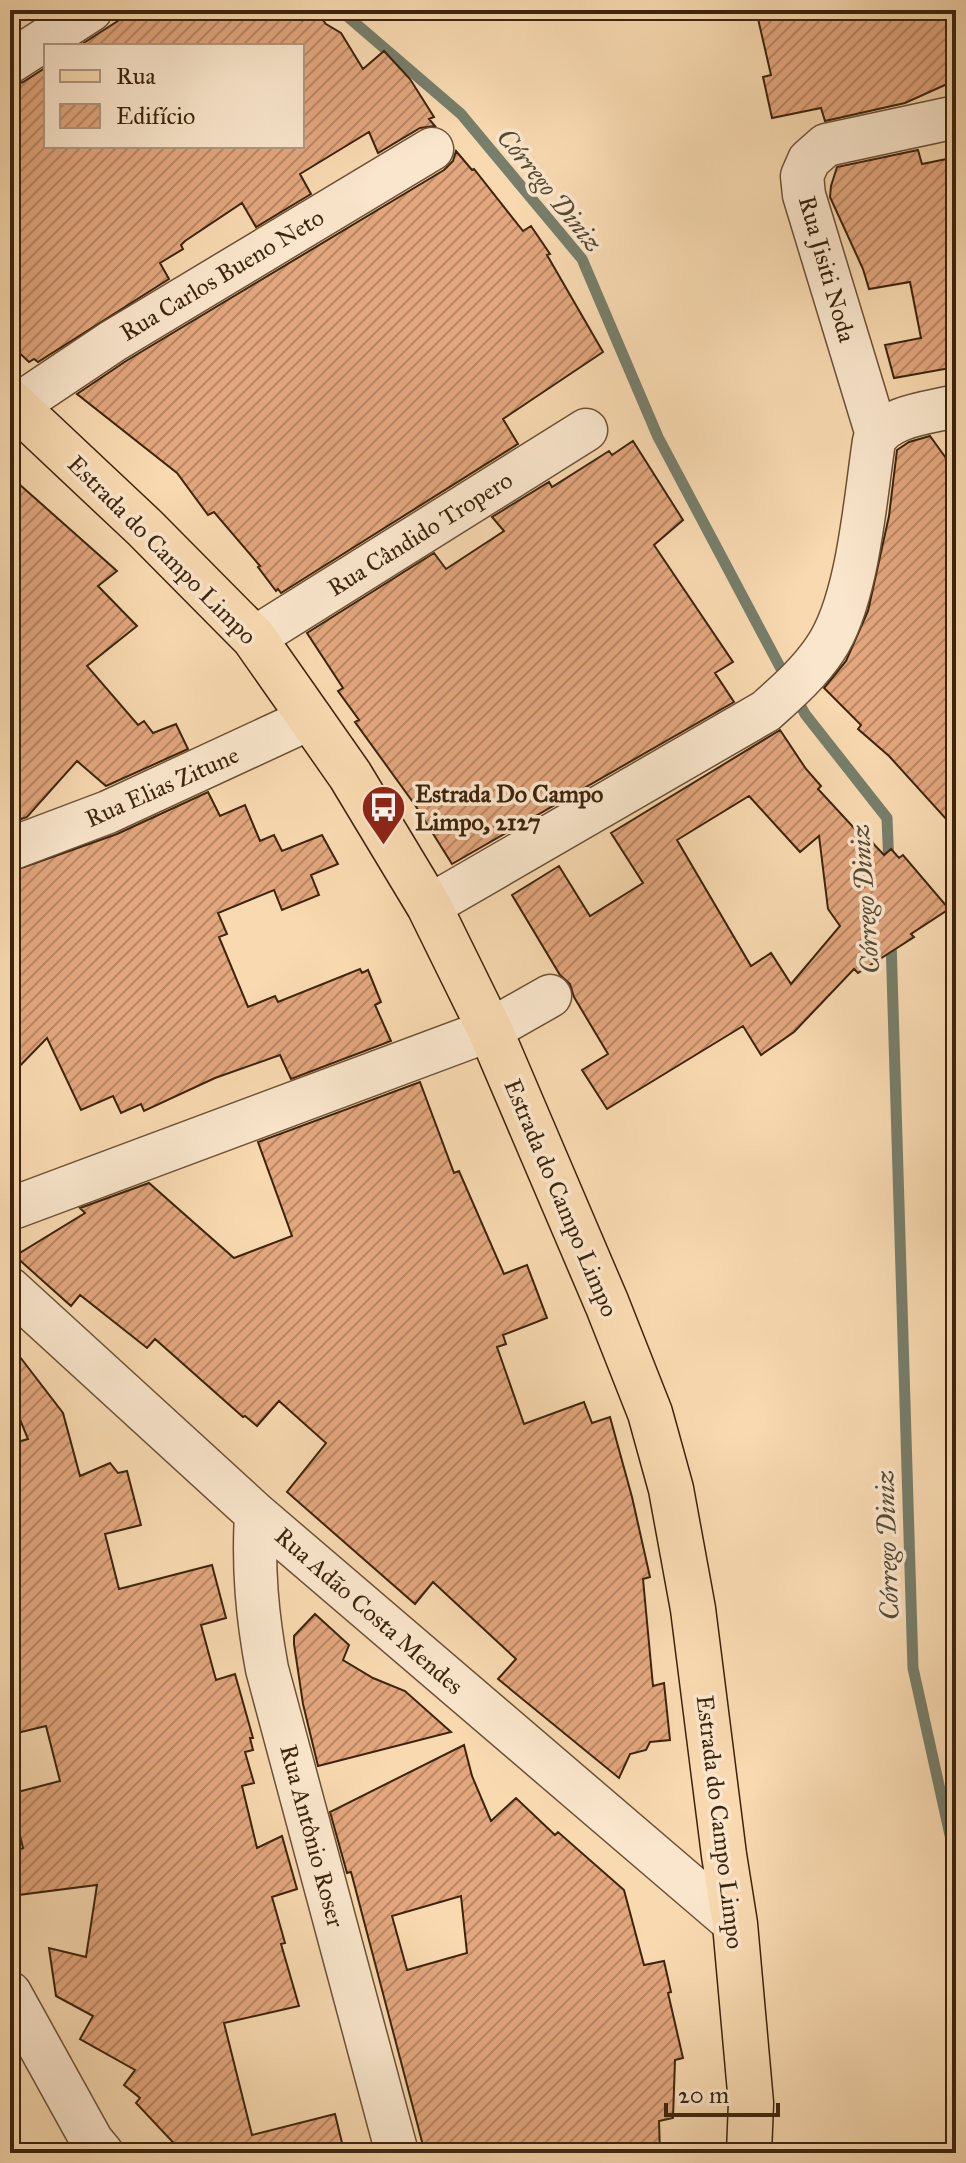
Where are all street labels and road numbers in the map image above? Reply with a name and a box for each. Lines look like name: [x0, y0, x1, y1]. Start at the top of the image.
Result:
street label: Rua Jisiti Noda: [792, 192, 862, 347]
street label: Rua Carlos Bueno Neto: [115, 202, 329, 348]
street label: Estrada do Campo Limpo: [61, 449, 263, 651]
street label: Rua Cândido Tropero: [322, 465, 518, 603]
street label: Rua Elias Zitune: [81, 740, 243, 834]
street label: Estrada do Campo Limpo: [497, 1075, 625, 1321]
street label: Rua Adão Costa Mendes: [269, 1521, 469, 1701]
street label: Estrada do Campo Limpo: [690, 1693, 750, 1951]
street label: Rua Antônio Roser: [273, 1741, 351, 1931]

